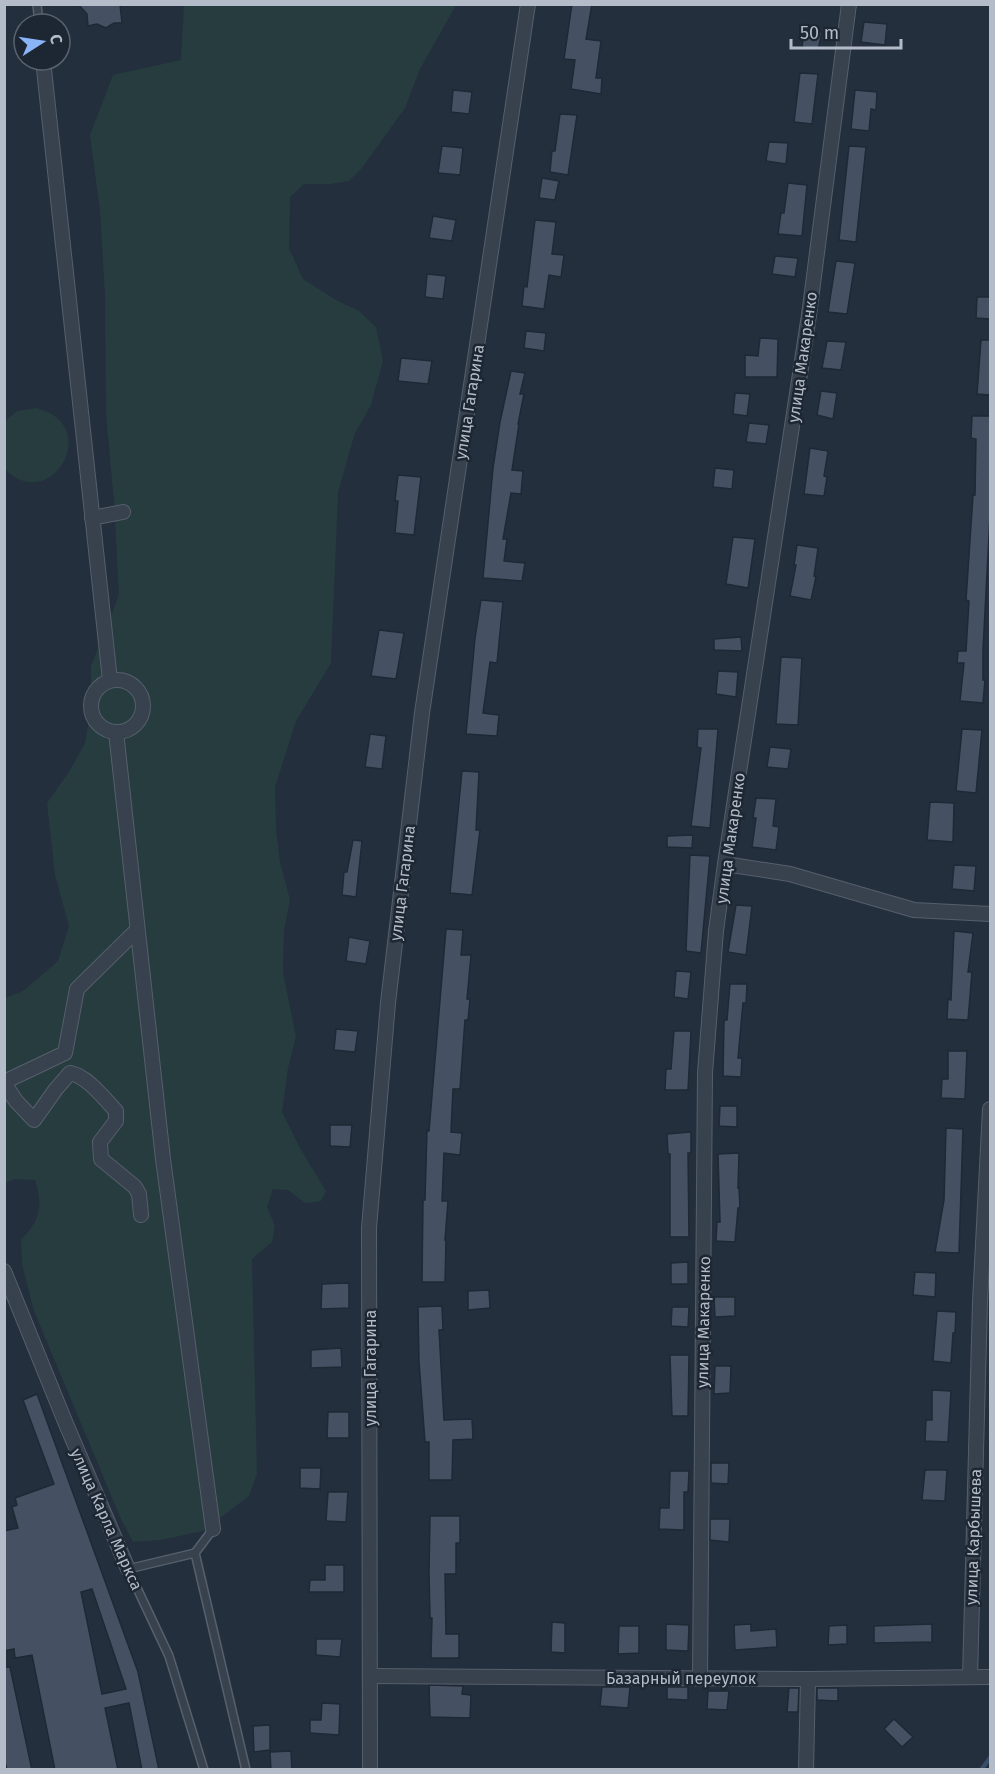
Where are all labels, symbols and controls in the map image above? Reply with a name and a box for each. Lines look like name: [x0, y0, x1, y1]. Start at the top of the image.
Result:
north arrow: [12, 12, 72, 72]
scale bar: [791, 12, 900, 50]
text: 50 m: [800, 22, 839, 44]
text: С: [46, 33, 67, 46]
street label: улица Макаренко: [784, 290, 821, 424]
street label: улица Гагарина: [451, 343, 488, 461]
street label: улица Макаренко: [712, 771, 749, 905]
street label: улица Гагарина: [386, 824, 419, 942]
street label: улица Макаренко: [693, 1256, 714, 1388]
street label: улица Гагарина: [361, 1310, 380, 1426]
street label: улица Карла Маркса: [67, 1445, 146, 1593]
street label: улица Карбышева: [962, 1469, 985, 1605]
street label: Базарный переулок: [606, 1669, 757, 1688]

